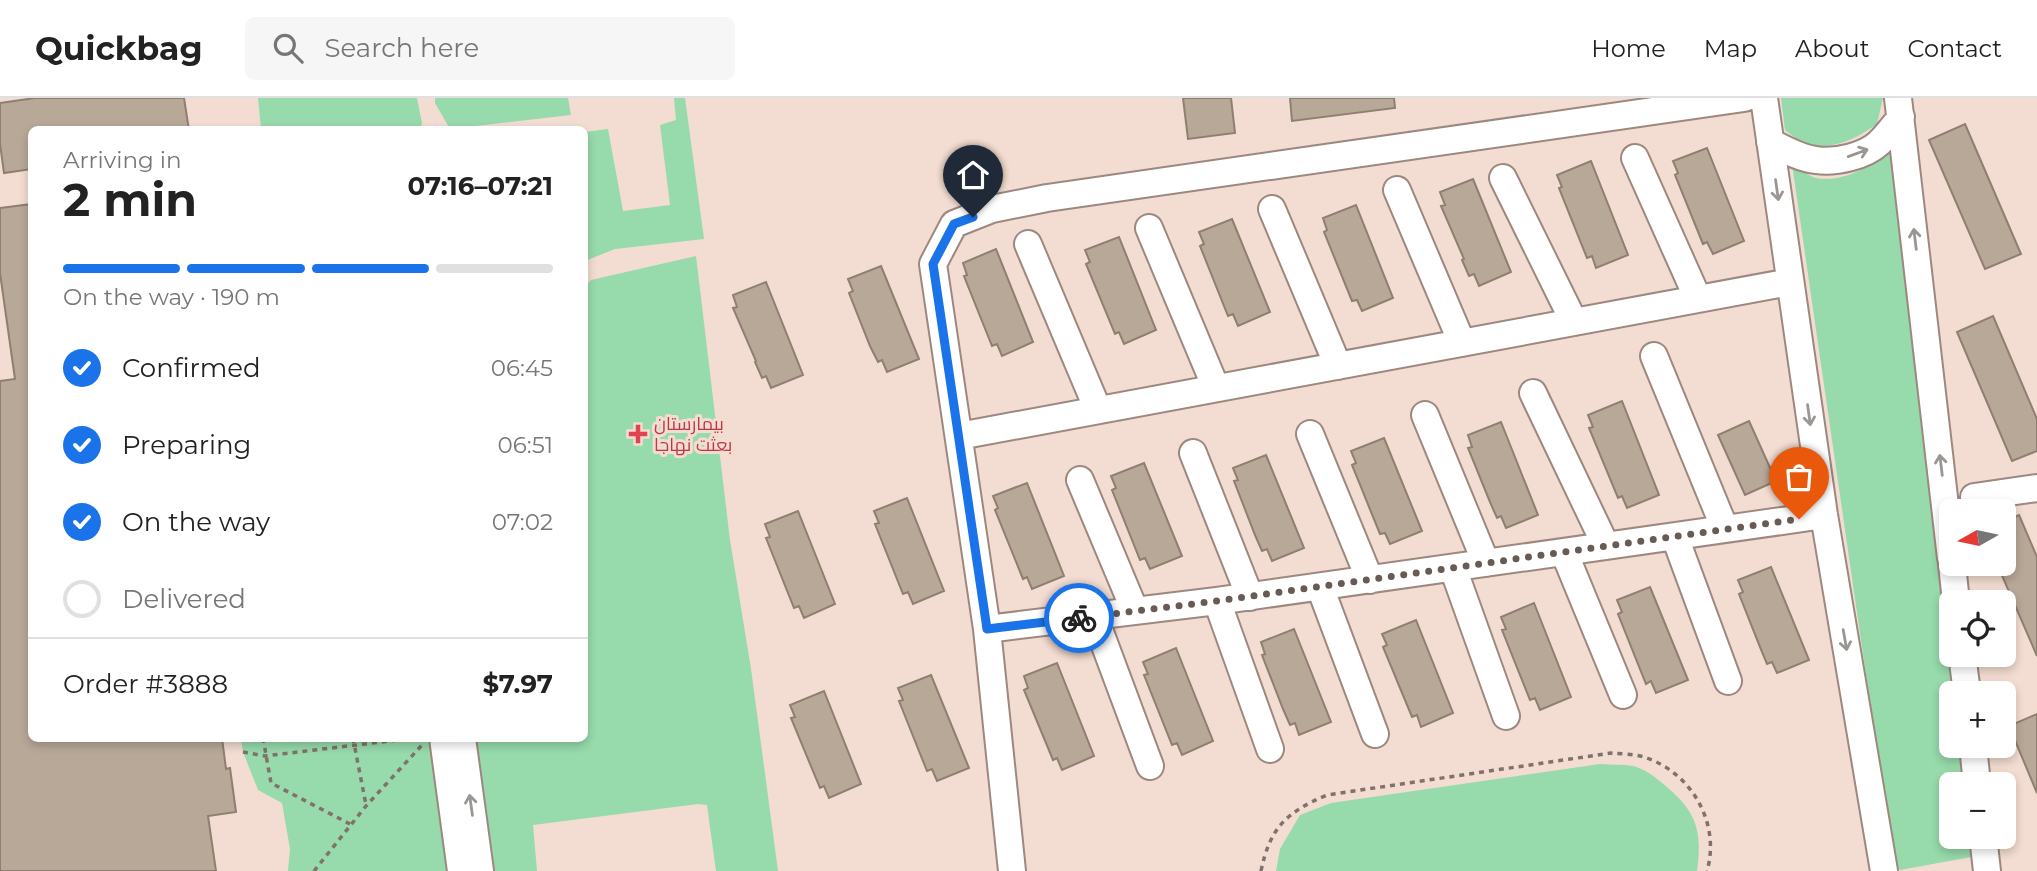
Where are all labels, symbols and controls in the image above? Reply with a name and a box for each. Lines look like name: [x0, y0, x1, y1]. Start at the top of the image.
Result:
search box: [245, 17, 735, 80]
text: Quickbag: [35, 28, 203, 68]
icon: search: [269, 29, 307, 67]
text: Search here: [325, 32, 479, 64]
text: Home: [1591, 34, 1666, 63]
text: Map: [1704, 34, 1757, 63]
text: About: [1795, 34, 1869, 63]
text: Contact: [1907, 34, 2002, 63]
pin: [943, 145, 1003, 217]
text: Arriving in: [63, 146, 182, 174]
one-way arrow: [1847, 146, 1868, 158]
icon: home: [954, 156, 992, 194]
text: 07:16–07:21: [408, 170, 553, 202]
text: 2 min: [63, 171, 197, 228]
one-way arrow: [1771, 178, 1784, 201]
one-way arrow: [1908, 229, 1921, 251]
text: On the way · 190 m: [63, 283, 280, 311]
icon: check: [63, 349, 101, 387]
text: Confirmed: [122, 352, 261, 384]
text: 06:45: [491, 354, 553, 382]
one-way arrow: [1803, 403, 1816, 426]
place label: بیمارستان بعثت نهاجا: [654, 413, 732, 456]
marker: بیمارستان بعثت نهاجا: [628, 424, 648, 444]
icon: check: [63, 426, 101, 464]
text: Preparing: [122, 429, 251, 461]
text: 06:51: [498, 431, 553, 459]
pin: [1769, 447, 1829, 519]
one-way arrow: [1934, 455, 1947, 477]
icon: bag: [1780, 458, 1818, 496]
north arrow: [1939, 499, 2016, 576]
map controls: [1939, 499, 2016, 849]
icon: check: [63, 503, 101, 541]
text: On the way: [122, 506, 270, 538]
text: 07:02: [492, 508, 553, 536]
text: Delivered: [122, 583, 246, 615]
courier: [1044, 583, 1114, 653]
button: locate: [1939, 590, 2016, 667]
icon: bike: [1060, 599, 1098, 637]
one-way arrow: [1839, 628, 1852, 651]
text: Order #3888: [63, 668, 228, 700]
text: $7.97: [482, 668, 553, 700]
button: +: [1939, 681, 2016, 758]
button: −: [1939, 772, 2016, 849]
one-way arrow: [464, 794, 477, 817]

